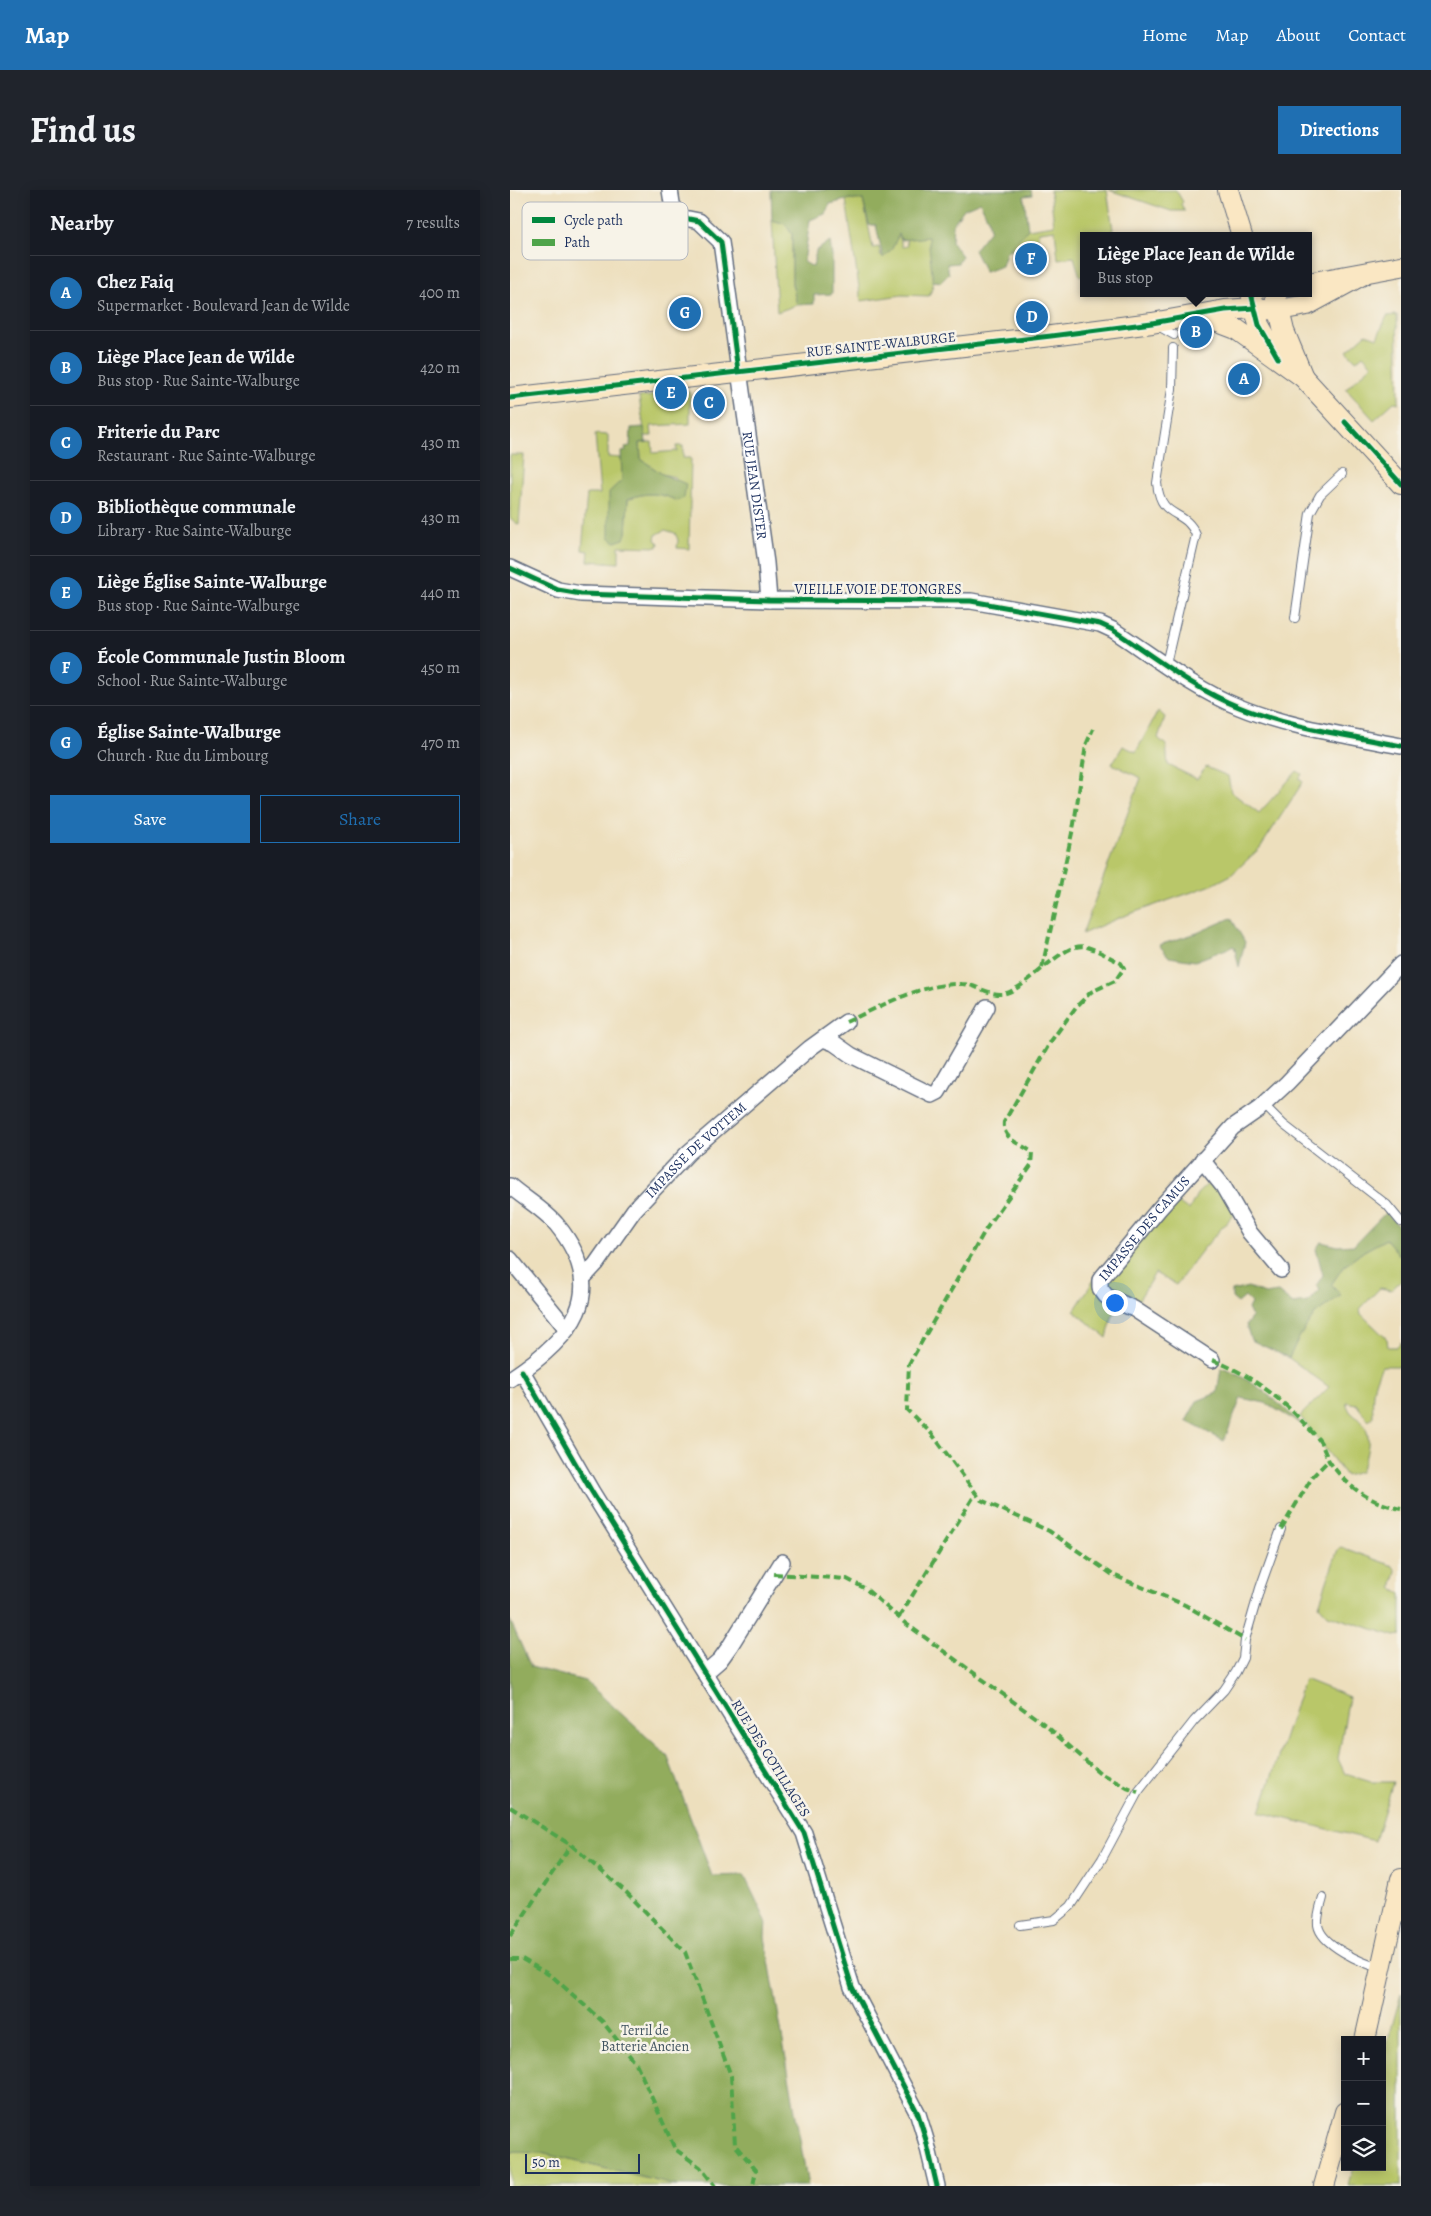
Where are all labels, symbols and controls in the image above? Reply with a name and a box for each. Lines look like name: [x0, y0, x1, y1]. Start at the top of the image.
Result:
text: Map: [25, 19, 69, 51]
text: Home: [1142, 23, 1187, 47]
text: Map: [1215, 23, 1248, 47]
text: About: [1276, 23, 1320, 47]
text: Contact: [1348, 23, 1406, 47]
text: Find us: [30, 106, 136, 154]
button: Directions: [1278, 106, 1401, 154]
legend: [522, 202, 688, 260]
text: Nearby: [50, 209, 113, 237]
text: Cycle path: [564, 211, 624, 230]
text: 7 results: [406, 212, 460, 234]
popup: [1080, 232, 1312, 297]
text: Path: [564, 233, 591, 252]
pin: F: [1015, 240, 1047, 278]
text: Liège Place Jean de Wilde: [1097, 241, 1295, 267]
text: Bus stop: [1097, 267, 1153, 289]
text: Chez Faiq: [97, 269, 174, 295]
text: A: [61, 282, 71, 304]
text: 400 m: [419, 282, 460, 304]
pin: G: [669, 294, 701, 332]
text: Supermarket · Boulevard Jean de Wilde: [97, 295, 350, 317]
pin: D: [1016, 298, 1048, 336]
pin: B: [1180, 313, 1212, 351]
street label: RUE SAINTE-WALBURGE: [805, 327, 957, 362]
text: Liège Place Jean de Wilde: [97, 344, 295, 370]
text: B: [61, 357, 71, 379]
text: 420 m: [420, 357, 460, 379]
pin: A: [1228, 360, 1260, 398]
text: Bus stop · Rue Sainte-Walburge: [97, 370, 300, 392]
pin: E: [655, 374, 687, 412]
pin: C: [693, 384, 725, 422]
text: Friterie du Parc: [97, 419, 220, 445]
street label: RUE JEAN DISTER: [738, 430, 772, 541]
text: C: [61, 432, 71, 454]
text: 430 m: [421, 432, 460, 454]
text: Restaurant · Rue Sainte-Walburge: [97, 445, 316, 467]
text: Bibliothèque communale: [97, 494, 296, 520]
text: D: [60, 507, 72, 529]
text: 430 m: [421, 507, 460, 529]
text: Library · Rue Sainte-Walburge: [97, 520, 292, 542]
text: Liège Église Sainte-Walburge: [97, 569, 327, 595]
street label: VIEILLE VOIE DE TONGRES: [793, 580, 962, 599]
text: E: [61, 582, 71, 604]
text: 440 m: [420, 582, 460, 604]
text: Bus stop · Rue Sainte-Walburge: [97, 595, 300, 617]
text: École Communale Justin Bloom: [97, 644, 345, 670]
text: F: [62, 657, 70, 679]
text: 450 m: [421, 657, 460, 679]
text: School · Rue Sainte-Walburge: [97, 670, 287, 692]
text: Église Sainte-Walburge: [97, 719, 281, 745]
text: G: [61, 732, 71, 754]
text: 470 m: [421, 732, 460, 754]
text: Church · Rue du Limbourg: [97, 745, 269, 767]
button: Save: [50, 795, 250, 843]
button: Share: [260, 795, 460, 843]
street label: IMPASSE DE VOTTEM: [641, 1098, 751, 1202]
street label: IMPASSE DES CAMUS: [1094, 1172, 1194, 1285]
your location: [1102, 1290, 1128, 1316]
street label: RUE DES COTILLAGES: [727, 1696, 814, 1821]
park label: Terril de Batterie Ancien: [601, 2021, 689, 2056]
map controls: [1341, 2036, 1386, 2171]
button: +: [1341, 2036, 1386, 2081]
button: −: [1341, 2081, 1386, 2126]
button: layers: [1341, 2126, 1386, 2171]
scale bar: [525, 2151, 640, 2174]
text: 50 m: [532, 2153, 560, 2172]

